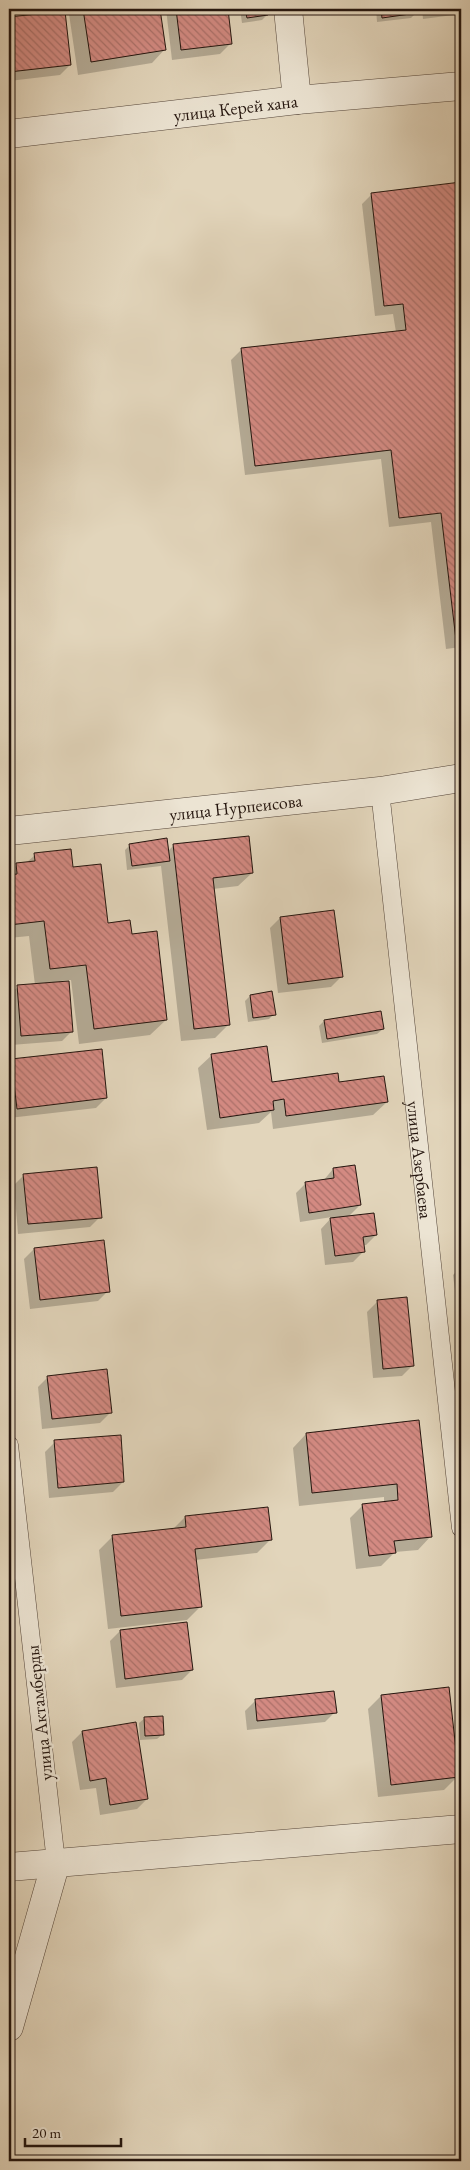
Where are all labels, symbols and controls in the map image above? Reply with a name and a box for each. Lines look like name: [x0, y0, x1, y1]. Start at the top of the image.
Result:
street label: улица Керей хана: [172, 88, 300, 126]
street label: улица Нурпеисова: [168, 788, 304, 825]
street label: улица Азербаева: [403, 1100, 439, 1221]
street label: улица Актамберды: [20, 1644, 58, 1782]
scale bar: [25, 2115, 121, 2147]
text: 20 m: [32, 2123, 61, 2142]

